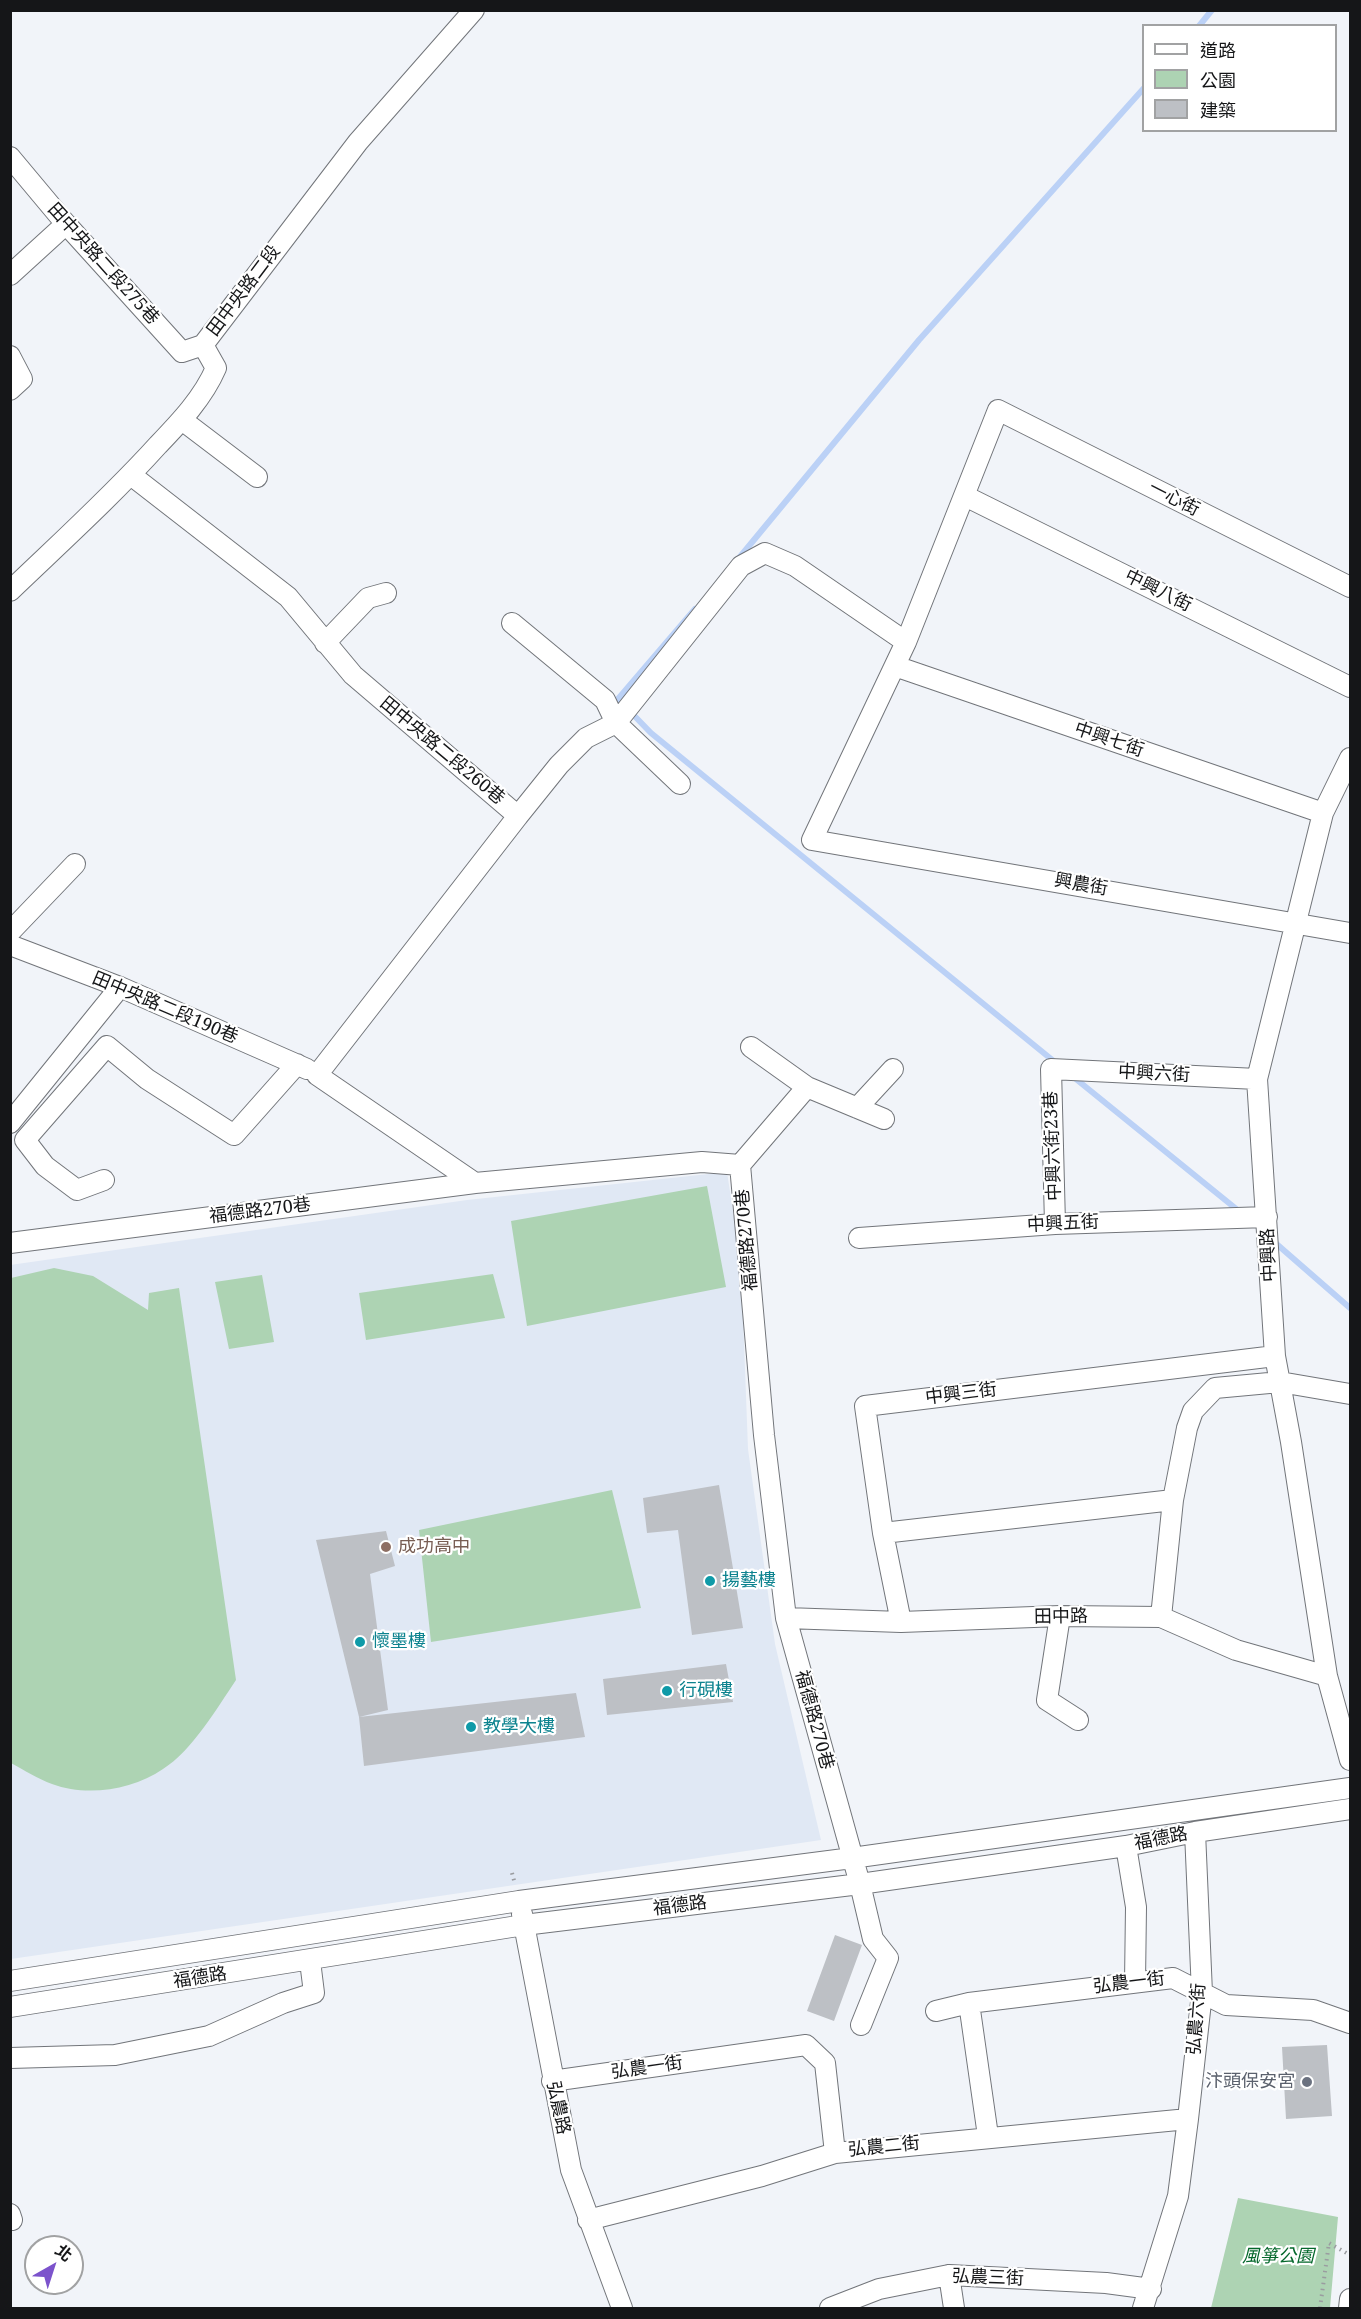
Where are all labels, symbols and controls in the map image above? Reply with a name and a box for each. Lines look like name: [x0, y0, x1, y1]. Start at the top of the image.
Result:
legend: [1142, 24, 1337, 132]
text: 道路: [1200, 38, 1236, 62]
text: 公園: [1200, 68, 1236, 92]
text: 建築: [1200, 98, 1236, 122]
street label: 田中央路二段275巷: [43, 199, 163, 329]
street label: 田中央路二段: [203, 241, 285, 341]
street label: 一心街: [1145, 477, 1203, 521]
street label: 中興八街: [1121, 566, 1195, 616]
street label: 田中央路二段260巷: [375, 693, 509, 809]
street label: 中興七街: [1071, 718, 1147, 762]
street label: 興農街: [1053, 870, 1109, 900]
street label: 田中央路二段190巷: [89, 968, 241, 1048]
street label: 中興六街: [1117, 1061, 1191, 1087]
street label: 中興六街23巷: [1040, 1091, 1066, 1201]
street label: 福德路270巷: [732, 1188, 762, 1292]
street label: 福德路270巷: [208, 1194, 312, 1228]
street label: 中興五街: [1026, 1211, 1100, 1237]
street label: 中興路: [1257, 1227, 1281, 1283]
street label: 中興三街: [924, 1379, 998, 1409]
place label: 成功高中: [398, 1536, 470, 1558]
marker: 成功高中: [379, 1540, 393, 1554]
place label: 揚藝樓: [722, 1570, 776, 1592]
marker: 揚藝樓: [703, 1574, 717, 1588]
street label: 田中路: [1034, 1606, 1088, 1628]
place label: 懷墨樓: [372, 1631, 426, 1653]
marker: 懷墨樓: [353, 1635, 367, 1649]
street label: 福德路270巷: [790, 1668, 838, 1772]
place label: 行硯樓: [679, 1680, 733, 1702]
marker: 行硯樓: [660, 1684, 674, 1698]
place label: 教學大樓: [483, 1716, 555, 1738]
marker: 教學大樓: [464, 1720, 478, 1734]
street label: 福德路: [1132, 1823, 1190, 1855]
street label: 福德路: [652, 1892, 708, 1920]
street label: 福德路: [172, 1963, 228, 1993]
street label: 弘農一街: [1092, 1968, 1166, 1998]
street label: 弘農六街: [1184, 1982, 1210, 2056]
street label: 弘農一街: [610, 2052, 684, 2084]
place label: 汴頭保安宮: [1205, 2071, 1295, 2093]
marker: 汴頭保安宮: [1300, 2075, 1314, 2089]
street label: 弘農路: [542, 2079, 574, 2137]
street label: 弘農二街: [847, 2132, 921, 2162]
north arrow: [24, 2235, 84, 2295]
text: 北: [51, 2239, 77, 2266]
park label: 風箏公園: [1242, 2246, 1314, 2268]
street label: 弘農三街: [952, 2266, 1024, 2290]

